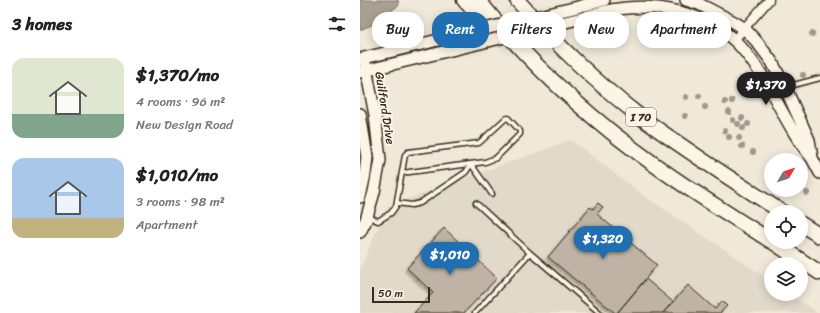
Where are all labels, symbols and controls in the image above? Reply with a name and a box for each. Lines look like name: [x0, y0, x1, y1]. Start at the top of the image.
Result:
text: 3 homes: [12, 9, 72, 39]
chip: Buy: [372, 12, 424, 48]
chip: Rent: [432, 12, 489, 48]
chip: Filters: [497, 12, 566, 48]
chip: New: [574, 12, 629, 48]
chip: Apartment: [637, 12, 731, 48]
icon: filters: [326, 13, 348, 35]
text: $1,370/mo: [136, 60, 219, 90]
street label: Guilford Drive: [368, 70, 402, 146]
pin: $1,370: [733, 72, 799, 106]
text: $1,370: [746, 73, 786, 96]
icon: home: [44, 74, 92, 122]
text: 4 rooms · 96 m²: [136, 90, 225, 113]
road number: I 70: [626, 108, 656, 126]
text: New Design Road: [136, 113, 233, 136]
north arrow: [764, 153, 808, 197]
map controls: [764, 153, 808, 301]
text: $1,010/mo: [136, 160, 218, 190]
icon: home: [44, 174, 92, 222]
text: 3 rooms · 98 m²: [136, 190, 225, 213]
button: locate: [764, 205, 808, 249]
text: Apartment: [136, 213, 197, 236]
pin: $1,320: [570, 226, 636, 260]
text: $1,320: [583, 227, 623, 250]
pin: $1,010: [417, 242, 483, 276]
text: $1,010: [430, 243, 470, 266]
button: layers: [764, 257, 808, 301]
text: 50 m: [378, 284, 403, 303]
scale bar: [372, 285, 430, 304]

